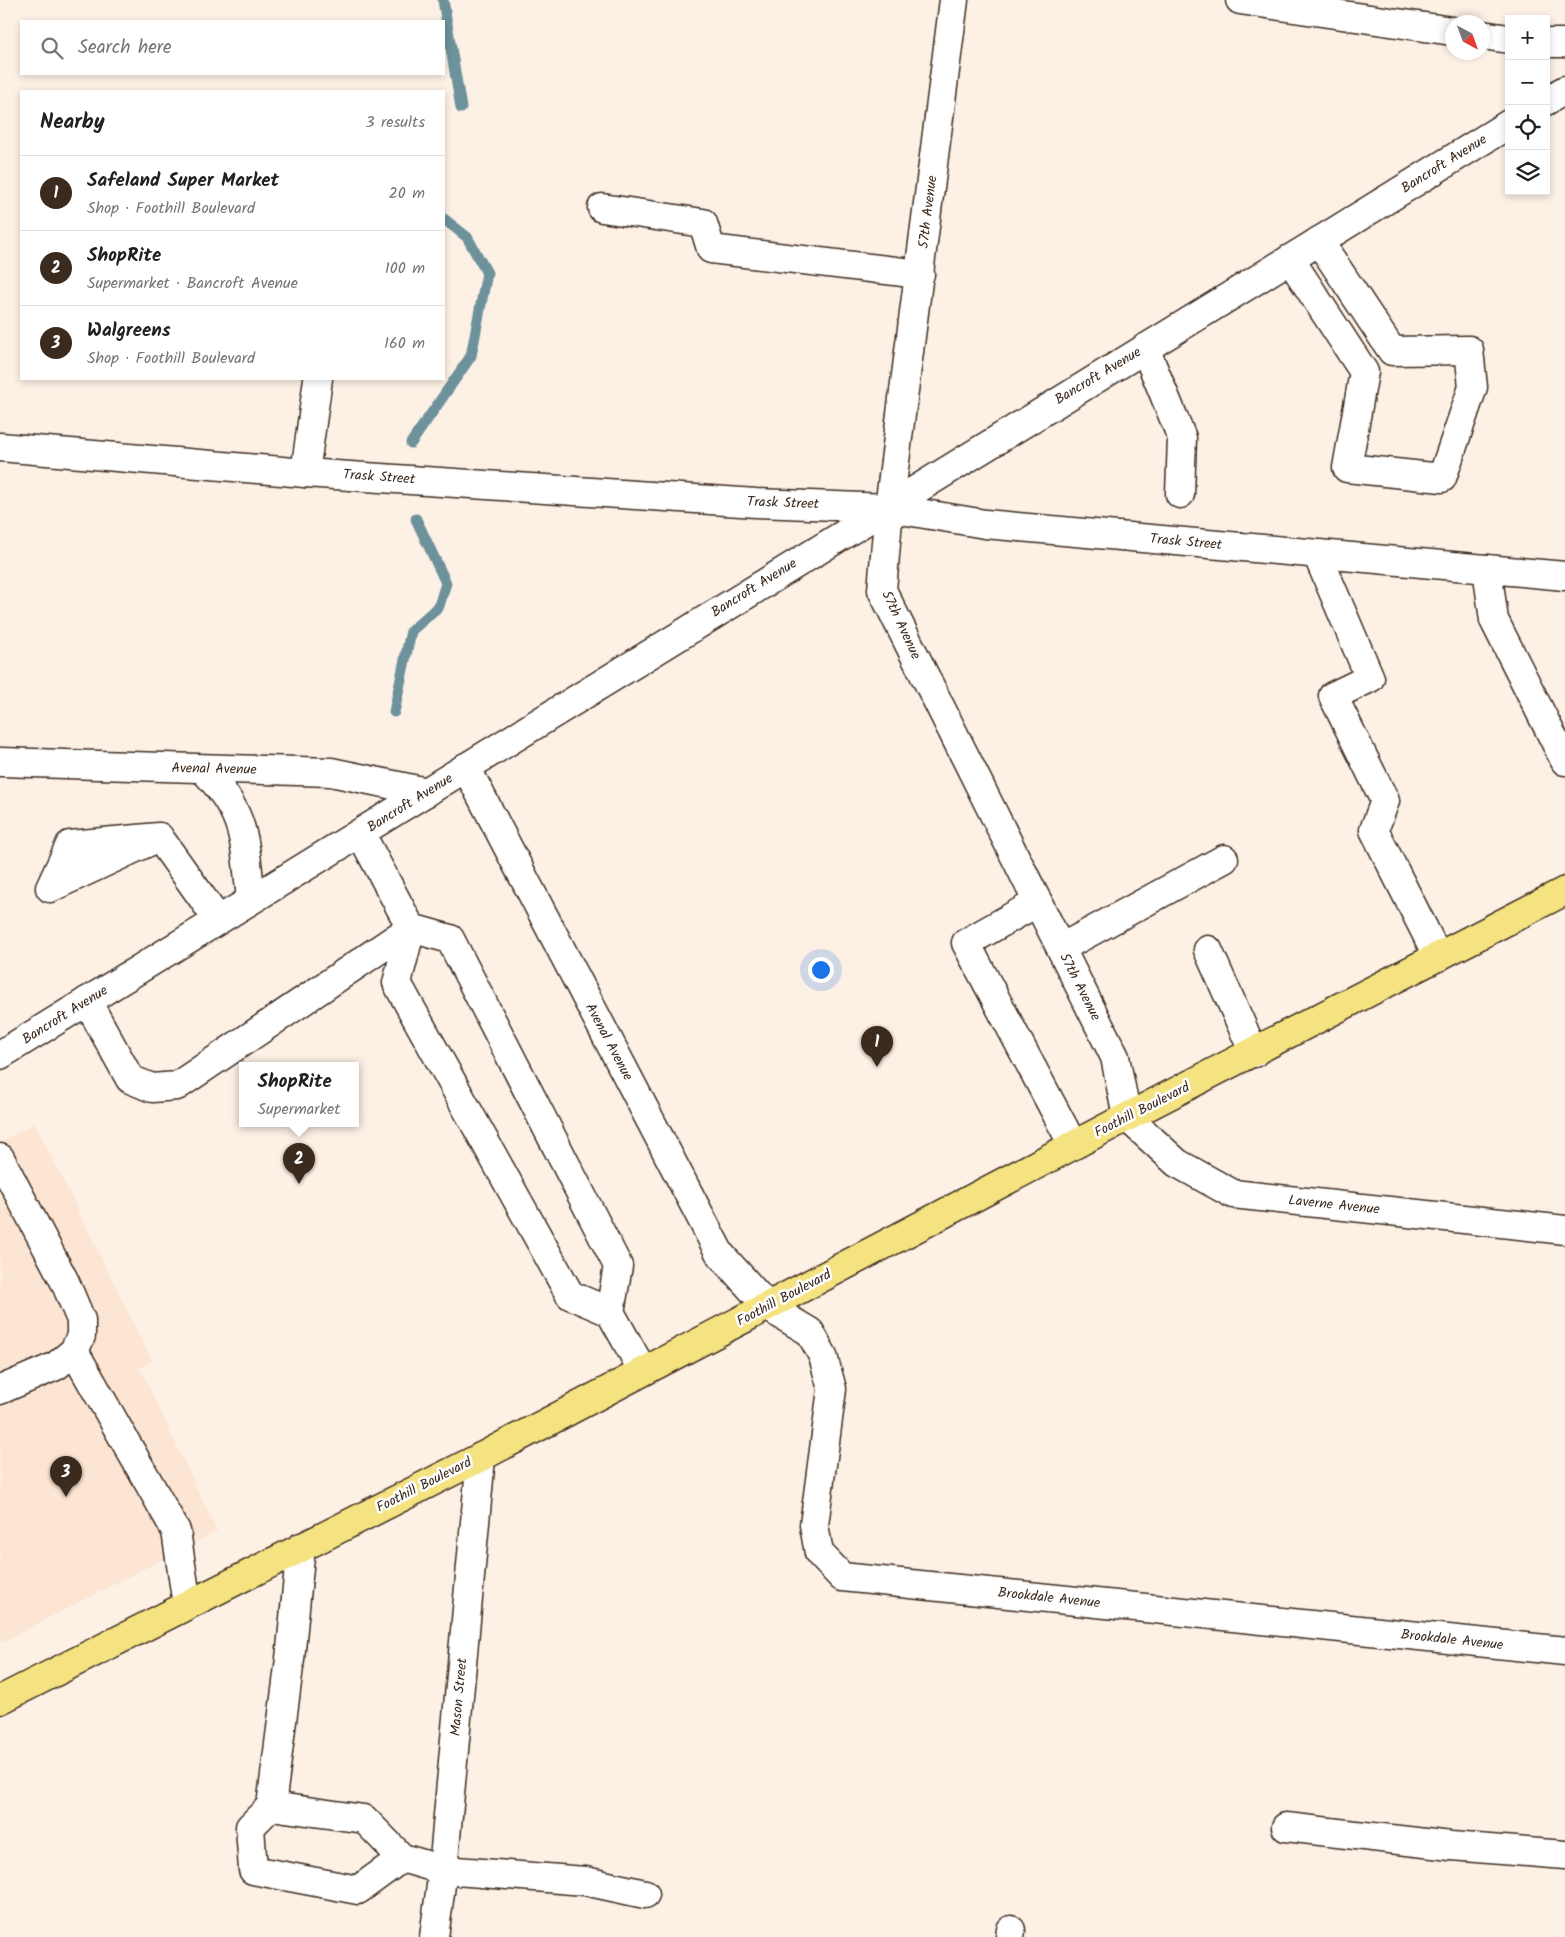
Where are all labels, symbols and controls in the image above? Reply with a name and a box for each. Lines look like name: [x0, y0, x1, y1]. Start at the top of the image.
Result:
north arrow: [1445, 15, 1490, 60]
map controls: [1505, 15, 1550, 195]
button: +: [1505, 15, 1550, 60]
search box: [20, 20, 445, 75]
text: Search here: [78, 33, 172, 63]
icon: search: [38, 34, 66, 62]
button: −: [1505, 60, 1550, 105]
button: locate: [1505, 105, 1550, 150]
text: Nearby: [40, 106, 105, 139]
text: 3 results: [366, 110, 425, 135]
street label: Bancroft Avenue: [1397, 128, 1492, 199]
button: layers: [1505, 150, 1550, 195]
text: Safeland Super Market: [87, 166, 279, 196]
street label: 57th Avenue: [913, 173, 943, 250]
text: 1: [54, 181, 58, 206]
text: 20 m: [389, 181, 425, 206]
text: Shop · Foothill Boulevard: [87, 196, 255, 221]
text: ShopRite: [87, 241, 161, 271]
text: 2: [51, 256, 61, 281]
text: 100 m: [385, 256, 425, 281]
text: Supermarket · Bancroft Avenue: [87, 271, 298, 296]
text: Walgreens: [87, 316, 171, 346]
text: 3: [52, 331, 60, 356]
text: 160 m: [384, 331, 425, 356]
street label: Bancroft Avenue: [1050, 341, 1146, 411]
text: Shop · Foothill Boulevard: [87, 346, 255, 371]
street label: Trask Street: [342, 464, 416, 491]
street label: Trask Street: [746, 491, 820, 515]
street label: Trask Street: [1149, 528, 1224, 556]
street label: Bancroft Avenue: [707, 552, 802, 623]
street label: 57th Avenue: [875, 587, 927, 664]
street label: Avenal Avenue: [171, 757, 257, 781]
street label: Bancroft Avenue: [363, 767, 458, 838]
street label: 57th Avenue: [1053, 949, 1107, 1025]
your location: [808, 957, 834, 983]
street label: Bancroft Avenue: [18, 979, 113, 1050]
street label: Avenal Avenue: [579, 999, 639, 1085]
pin: 1: [861, 1026, 893, 1067]
popup: [239, 1062, 359, 1127]
text: ShopRite: [258, 1067, 332, 1097]
street label: Foothill Boulevard: [1090, 1076, 1194, 1144]
text: Supermarket: [258, 1097, 340, 1122]
pin: 2: [283, 1143, 315, 1184]
street label: Laverne Avenue: [1287, 1189, 1381, 1221]
street label: Foothill Boulevard: [733, 1263, 836, 1332]
street label: Foothill Boulevard: [372, 1451, 476, 1519]
pin: 3: [50, 1456, 82, 1497]
street label: Brookdale Avenue: [997, 1582, 1102, 1614]
street label: Brookdale Avenue: [1400, 1624, 1505, 1656]
street label: Mason Street: [445, 1656, 473, 1737]

